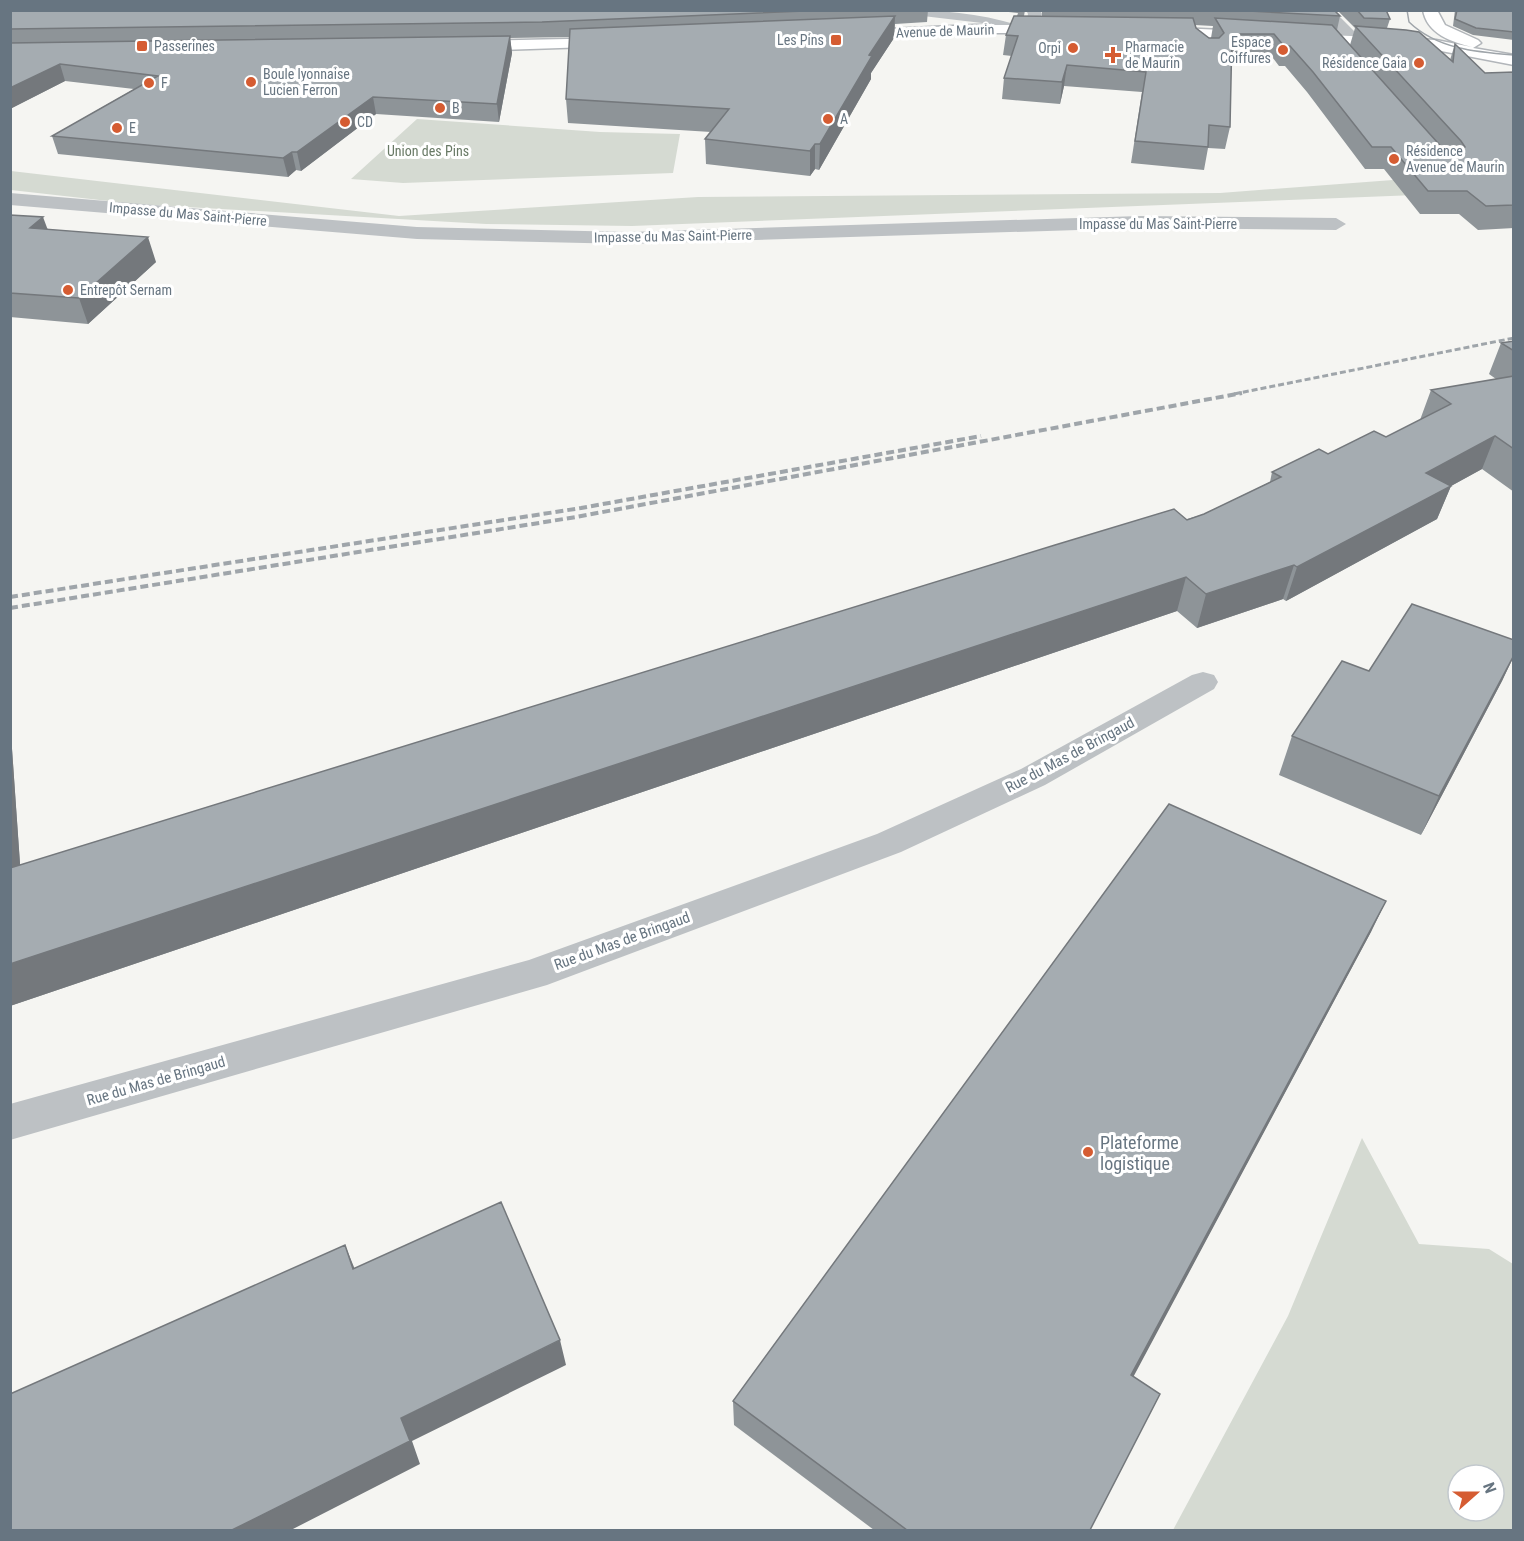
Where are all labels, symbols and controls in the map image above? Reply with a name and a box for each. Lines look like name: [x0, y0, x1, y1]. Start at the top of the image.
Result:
street label: Avenue de Maurin: [895, 21, 995, 41]
place label: Les Pins: [777, 32, 824, 48]
marker: Les Pins: [829, 33, 843, 47]
place label: Espace Coiffures: [1220, 34, 1271, 66]
place label: Passerines: [154, 38, 215, 54]
marker: Passerines: [135, 39, 149, 53]
place label: Pharmacie de Maurin: [1125, 39, 1184, 71]
place label: Orpi: [1038, 40, 1061, 56]
marker: Orpi: [1066, 41, 1080, 55]
marker: Espace Coiffures: [1276, 43, 1290, 57]
marker: Pharmacie de Maurin: [1106, 48, 1120, 62]
place label: Résidence Gaia: [1322, 55, 1407, 71]
marker: Résidence Gaia: [1412, 56, 1426, 70]
place label: Boule lyonnaise Lucien Ferron: [263, 66, 350, 98]
place label: F: [161, 75, 168, 91]
marker: Boule lyonnaise Lucien Ferron: [244, 75, 258, 89]
marker: F: [142, 76, 156, 90]
place label: B: [452, 100, 460, 116]
marker: B: [433, 101, 447, 115]
place label: A: [840, 111, 848, 127]
marker: A: [821, 112, 835, 126]
place label: CD: [357, 114, 373, 130]
marker: CD: [338, 115, 352, 129]
place label: E: [129, 120, 136, 136]
marker: E: [110, 121, 124, 135]
park label: Union des Pins: [387, 143, 469, 159]
place label: Résidence Avenue de Maurin: [1406, 143, 1505, 175]
marker: Résidence Avenue de Maurin: [1387, 152, 1401, 166]
street label: Impasse du Mas Saint-Pierre: [109, 199, 268, 229]
street label: Impasse du Mas Saint-Pierre: [1079, 216, 1237, 232]
street label: Impasse du Mas Saint-Pierre: [594, 227, 753, 245]
place label: Entrepôt Sernam: [80, 282, 172, 298]
marker: Entrepôt Sernam: [61, 283, 75, 297]
street label: Rue du Mas de Bringaud: [1003, 713, 1137, 797]
street label: Rue du Mas de Bringaud: [552, 908, 692, 974]
street label: Rue du Mas de Bringaud: [85, 1053, 227, 1109]
place label: Plateforme logistique: [1100, 1132, 1179, 1174]
marker: Plateforme logistique: [1081, 1145, 1095, 1159]
north arrow: [1446, 1463, 1506, 1523]
text: N: [1479, 1480, 1500, 1496]

